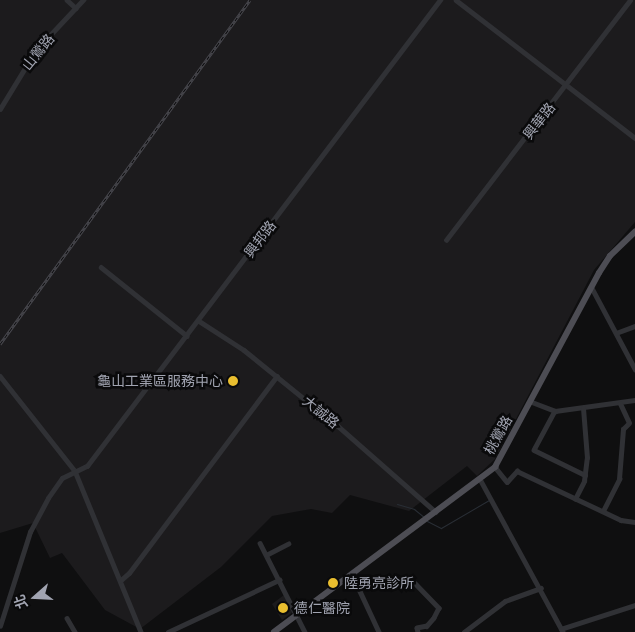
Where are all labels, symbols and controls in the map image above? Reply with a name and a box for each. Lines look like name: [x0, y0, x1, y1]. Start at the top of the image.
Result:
street label: 山鶯路: [18, 30, 58, 74]
street label: 興華路: [519, 99, 559, 143]
street label: 興邦路: [241, 217, 279, 261]
place label: 龜山工業區服務中心: [97, 373, 223, 389]
marker: 龜山工業區服務中心: [227, 375, 239, 387]
street label: 大誠路: [299, 392, 343, 432]
street label: 桃鶯路: [480, 413, 516, 457]
north arrow: [10, 572, 60, 622]
place label: 陸勇亮診所: [344, 575, 414, 591]
marker: 陸勇亮診所: [326, 576, 340, 590]
text: 北: [8, 592, 33, 612]
place label: 德仁醫院: [294, 600, 350, 616]
marker: 德仁醫院: [276, 601, 290, 615]

